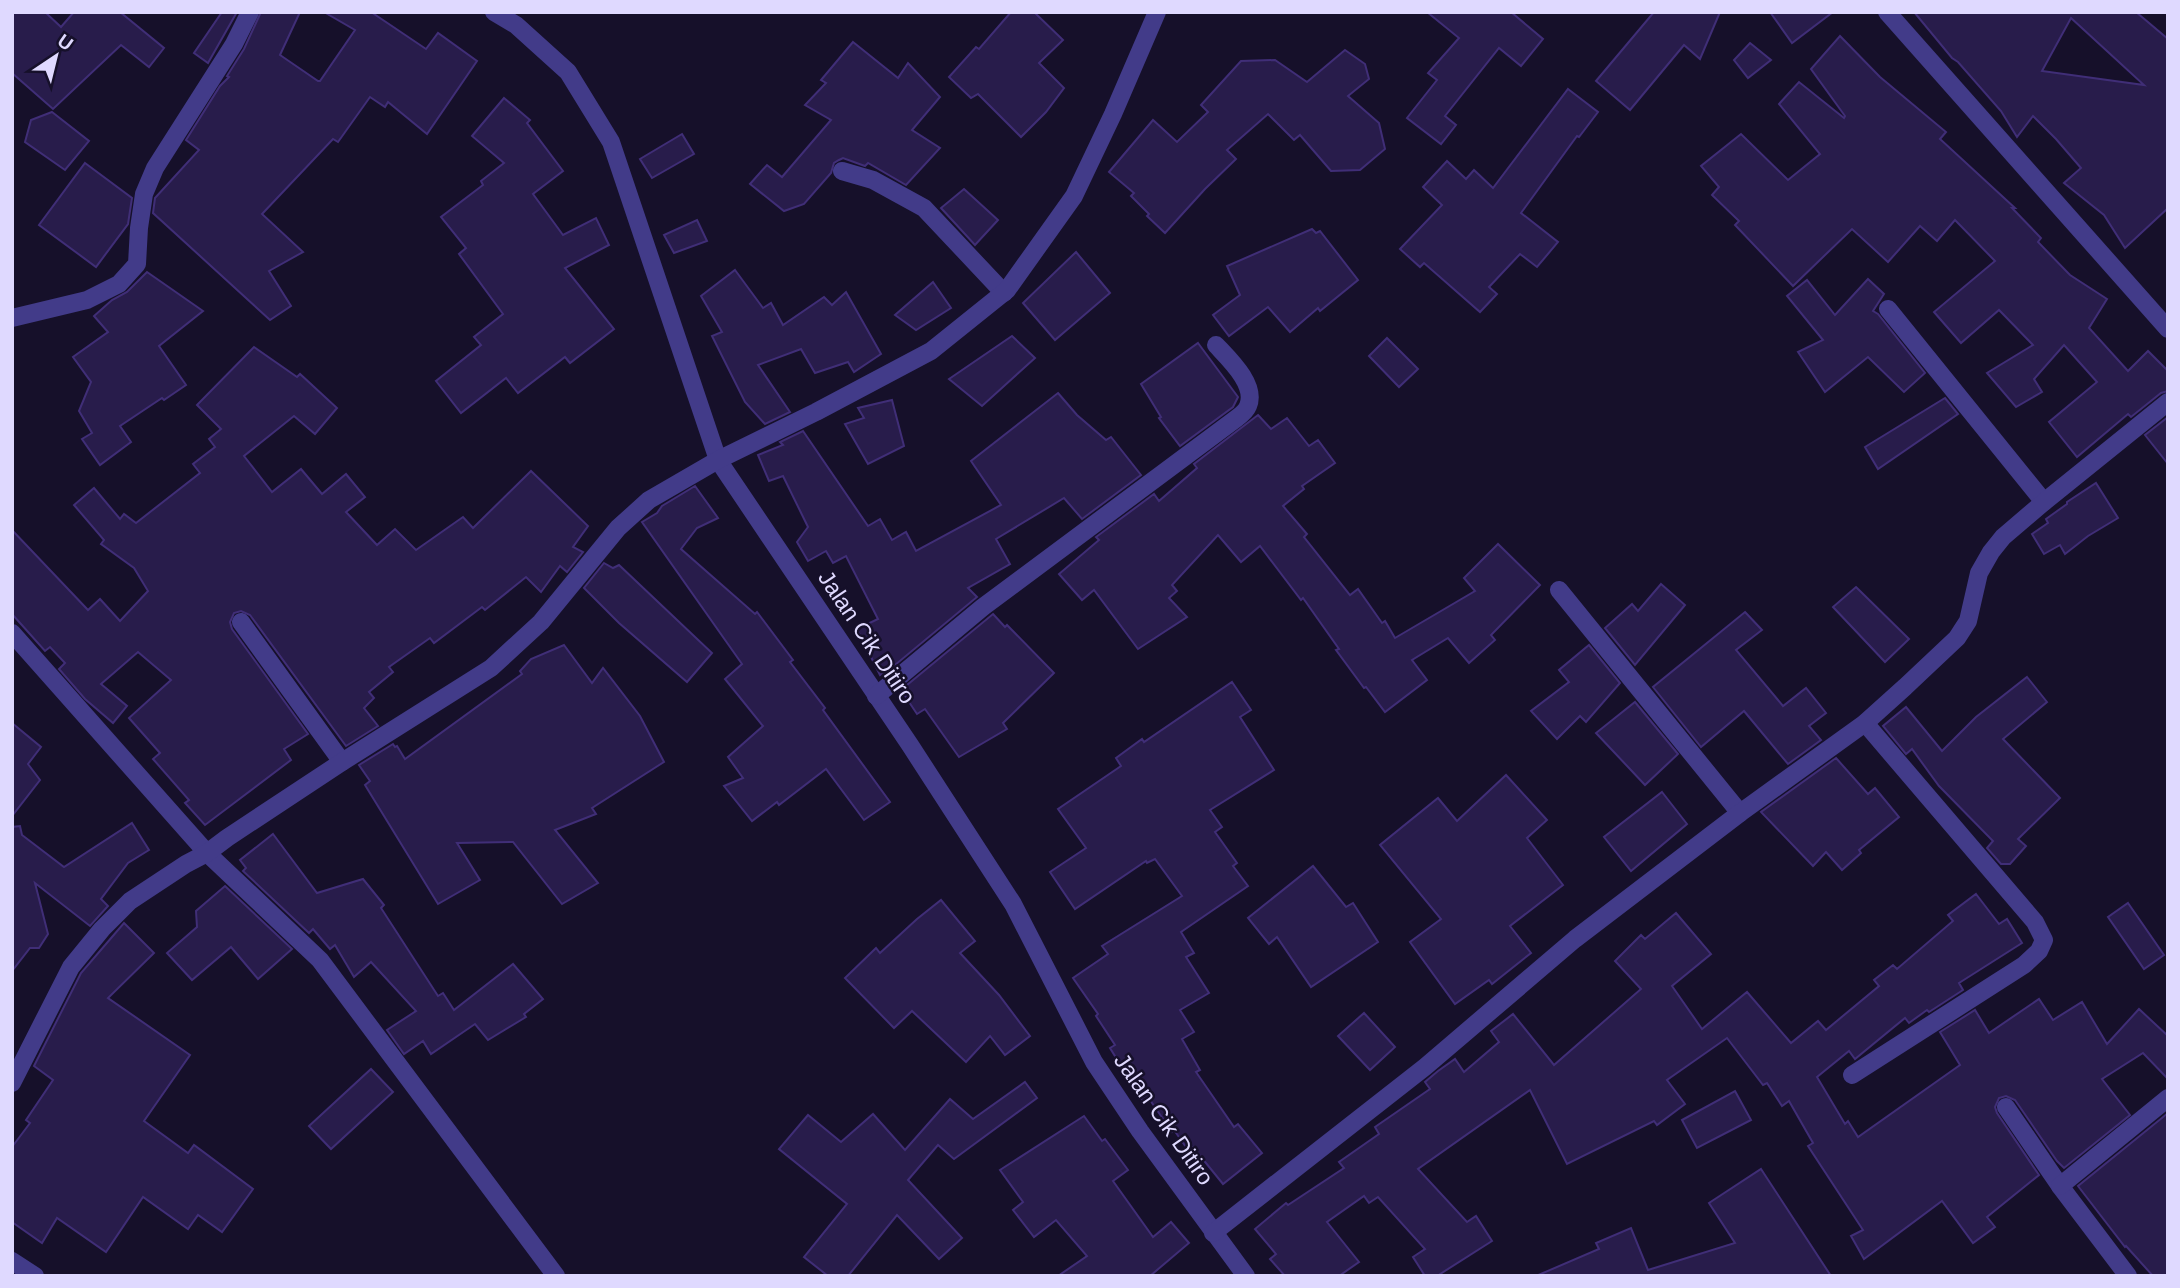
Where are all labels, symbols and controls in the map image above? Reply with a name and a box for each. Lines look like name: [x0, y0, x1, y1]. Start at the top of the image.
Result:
north arrow: [21, 21, 91, 91]
text: U: [54, 30, 77, 55]
street label: Jalan Cik Ditiro: [813, 566, 921, 708]
street label: Jalan Cik Ditiro: [1109, 1048, 1219, 1190]

